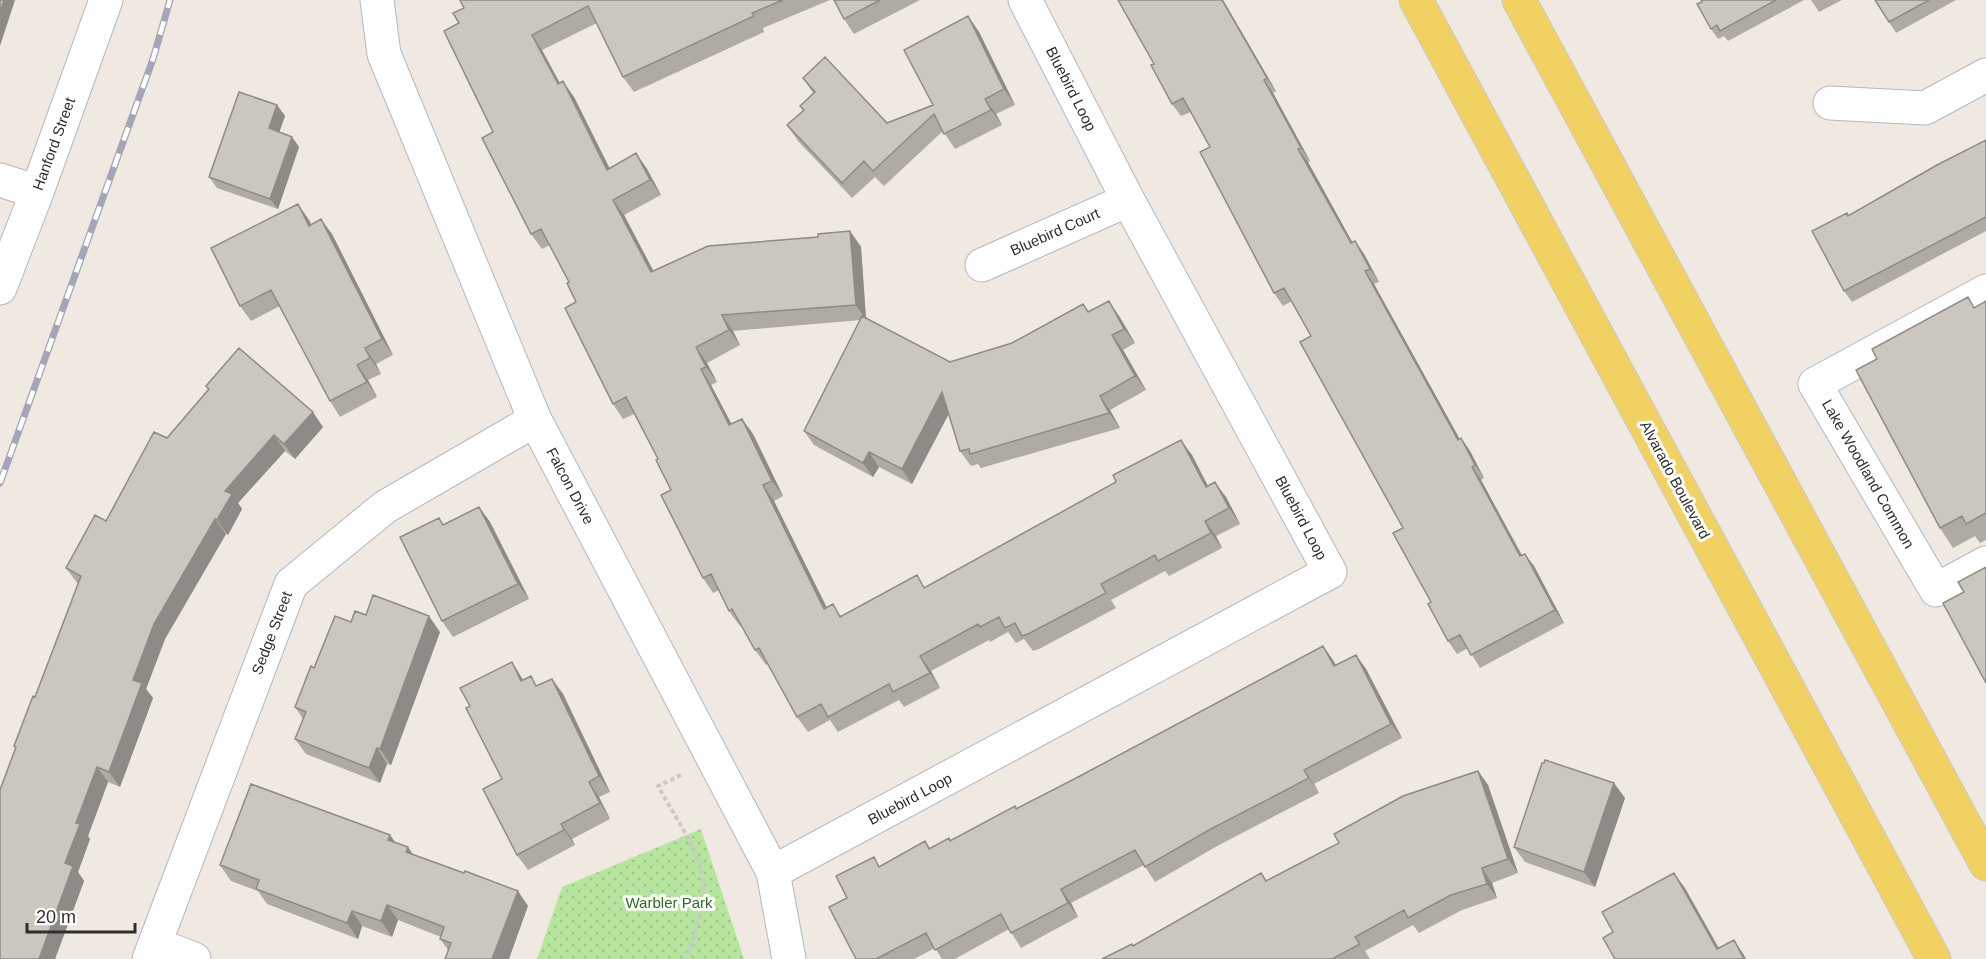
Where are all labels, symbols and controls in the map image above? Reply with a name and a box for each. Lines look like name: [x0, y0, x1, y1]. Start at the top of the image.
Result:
street label: Bluebird Loop: [1043, 44, 1100, 134]
street label: Hanford Street: [29, 94, 78, 193]
street label: Bluebird Court: [1008, 204, 1103, 259]
street label: Lake Woodland Common: [1819, 396, 1918, 551]
street label: Alvarado Boulevard: [1637, 418, 1714, 542]
street label: Falcon Drive: [543, 445, 598, 527]
street label: Bluebird Loop: [1272, 473, 1331, 563]
street label: Sedge Street: [248, 588, 295, 677]
street label: Bluebird Loop: [865, 769, 955, 828]
park label: Warbler Park: [626, 894, 713, 911]
scale bar: [27, 896, 135, 934]
text: 20 m: [36, 907, 76, 927]

